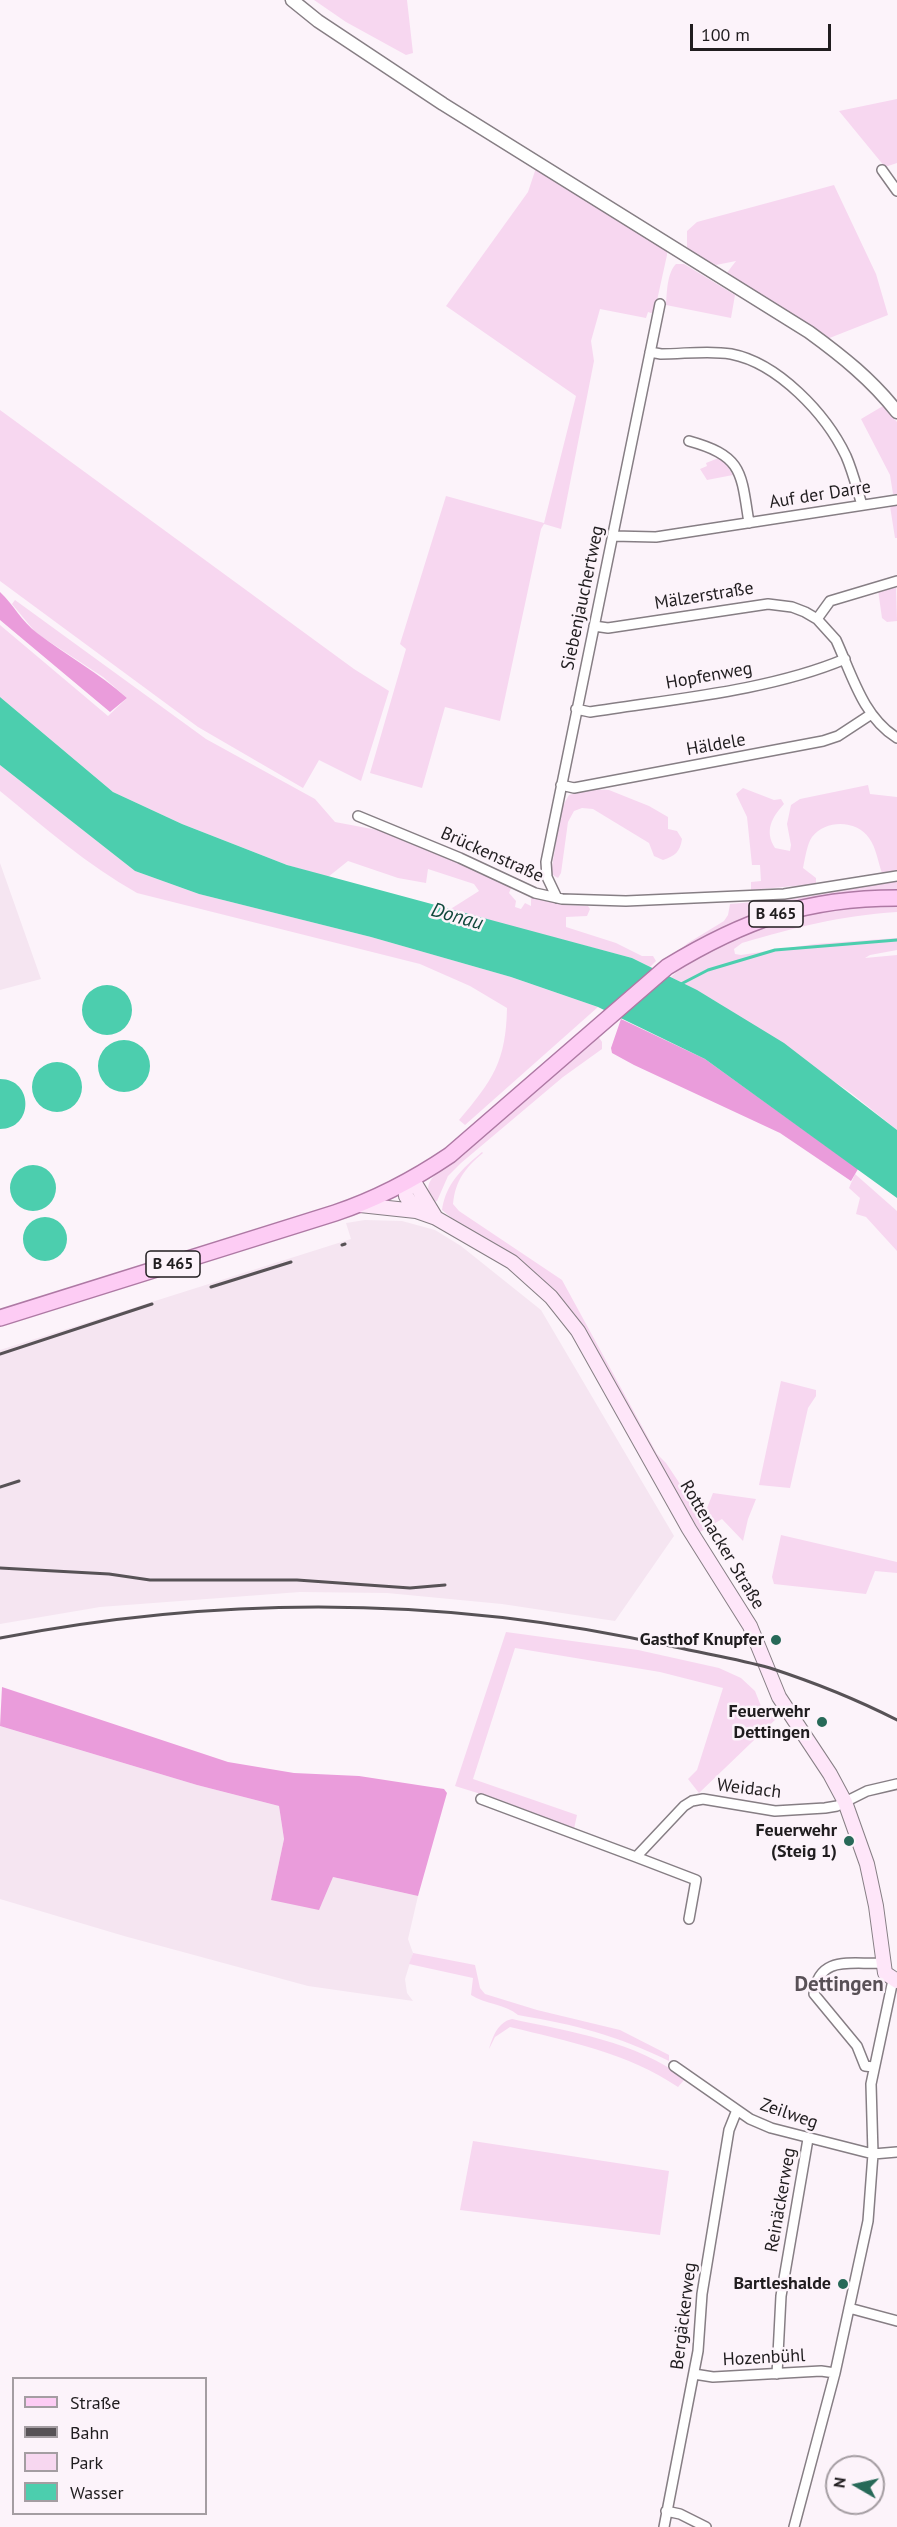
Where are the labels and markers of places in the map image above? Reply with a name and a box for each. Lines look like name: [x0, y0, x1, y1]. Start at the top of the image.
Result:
place label: Gasthof Knupfer: [640, 1629, 764, 1651]
marker: Gasthof Knupfer: [769, 1633, 783, 1647]
place label: Feuerwehr Dettingen: [728, 1701, 810, 1744]
marker: Feuerwehr Dettingen: [815, 1715, 829, 1729]
place label: Feuerwehr (Steig 1): [755, 1820, 837, 1862]
marker: Feuerwehr (Steig 1): [842, 1834, 856, 1848]
place label: Bartleshalde: [733, 2273, 831, 2295]
marker: Bartleshalde: [836, 2277, 850, 2291]

